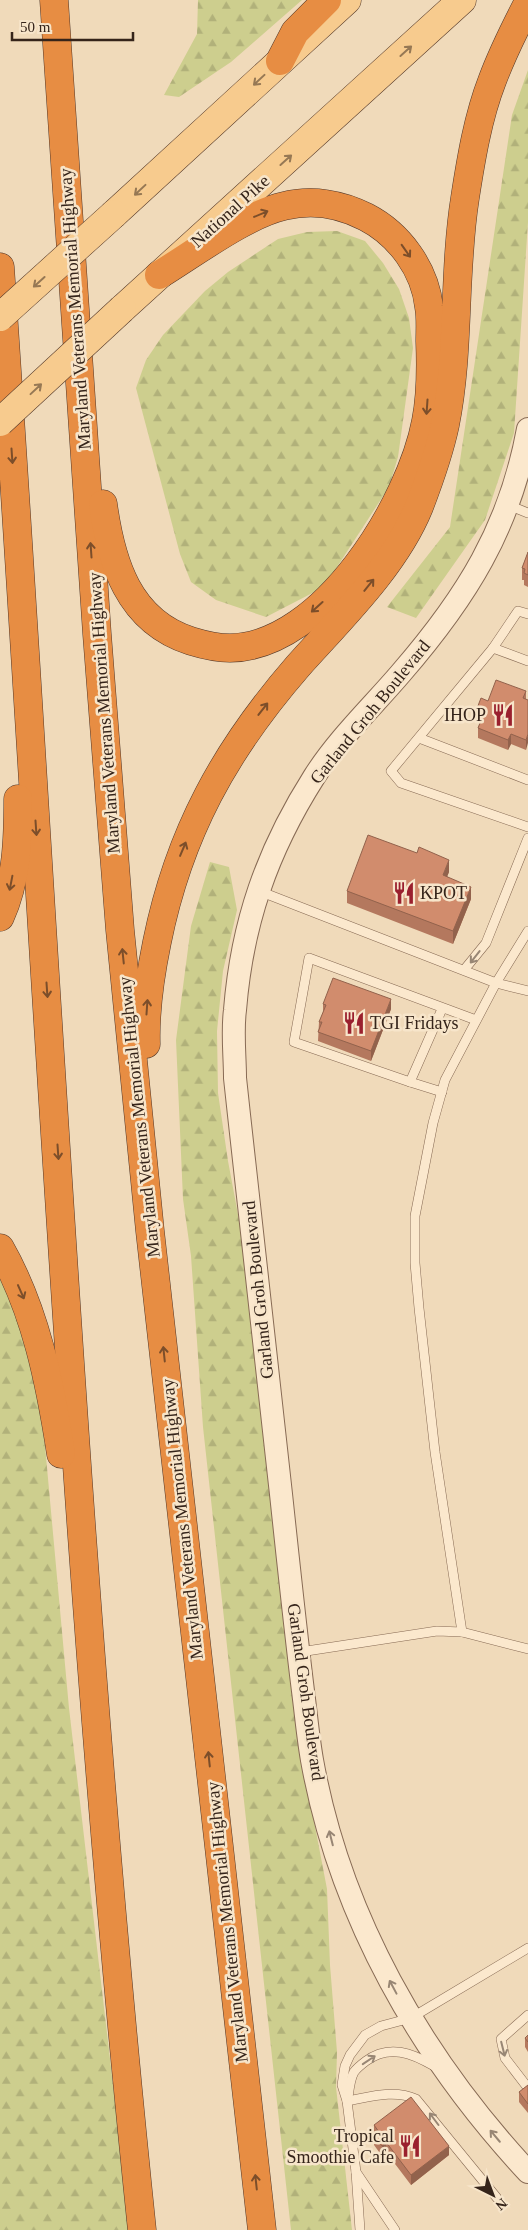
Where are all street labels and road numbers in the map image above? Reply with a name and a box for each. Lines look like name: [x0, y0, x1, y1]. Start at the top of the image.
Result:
street label: Maryland Veterans Memorial Highway: [55, 168, 95, 450]
street label: National Pike: [187, 171, 273, 251]
street label: Maryland Veterans Memorial Highway: [84, 572, 124, 854]
street label: Garland Groh Boulevard: [306, 636, 434, 788]
street label: Maryland Veterans Memorial Highway: [114, 976, 164, 1258]
street label: Garland Groh Boulevard: [239, 1200, 277, 1380]
street label: Maryland Veterans Memorial Highway: [157, 1378, 207, 1660]
street label: Garland Groh Boulevard: [284, 1602, 328, 1782]
street label: Maryland Veterans Memorial Highway: [202, 1781, 252, 2063]

